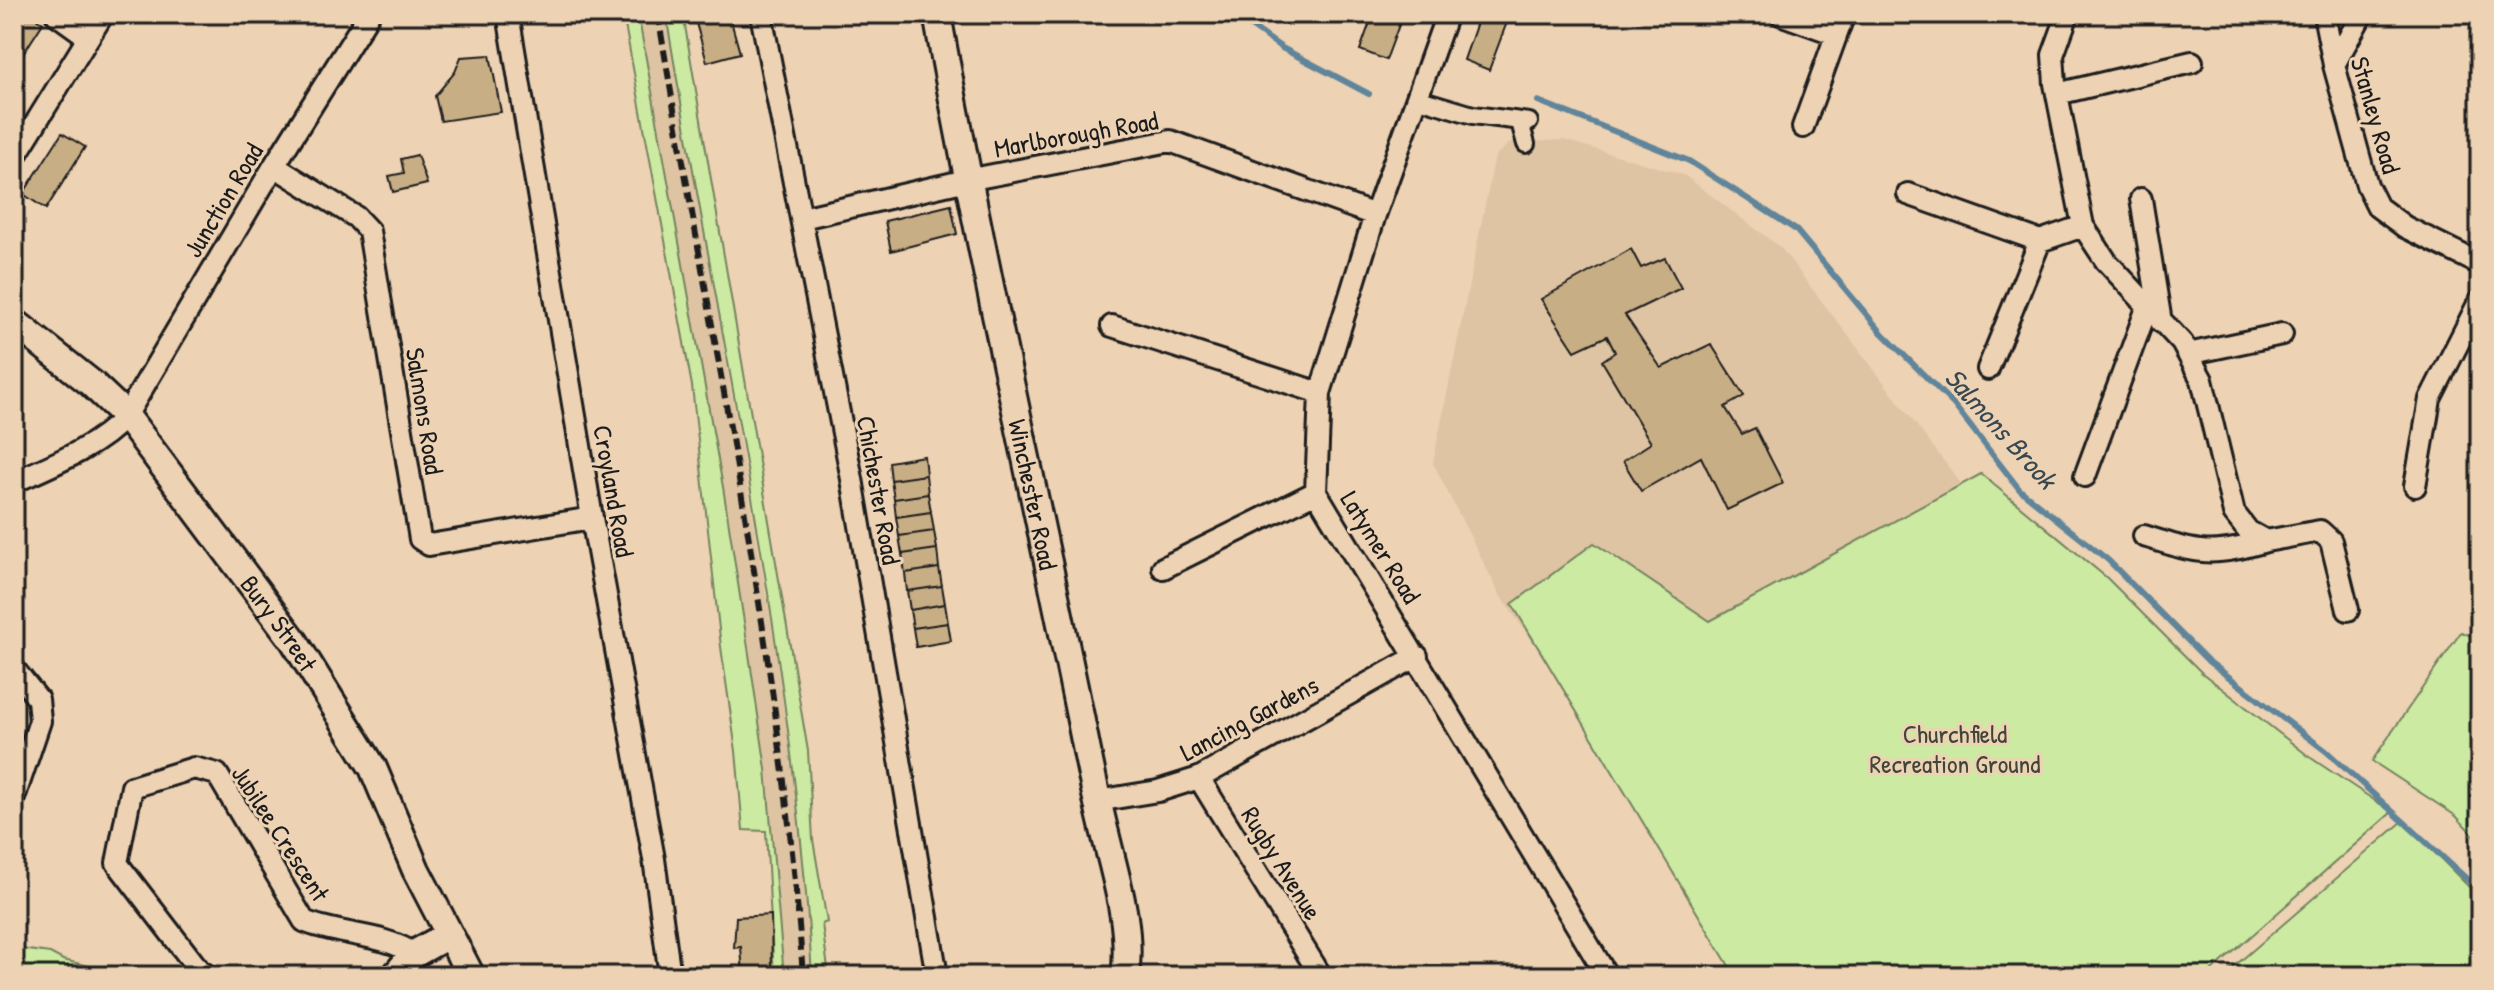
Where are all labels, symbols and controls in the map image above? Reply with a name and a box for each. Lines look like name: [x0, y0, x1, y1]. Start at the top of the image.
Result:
street label: Stanley Road: [2343, 53, 2409, 177]
street label: Marlborough Road: [991, 102, 1161, 166]
street label: Junction Road: [175, 136, 271, 264]
street label: Salmons Road: [398, 345, 452, 477]
water label: Salmons Brook: [1936, 359, 2067, 498]
street label: Chichester Road: [849, 413, 909, 567]
street label: Winchester Road: [1001, 416, 1067, 573]
street label: Croyland Road: [585, 422, 643, 560]
street label: Latymer Road: [1333, 484, 1429, 610]
street label: Bury Street: [233, 567, 327, 679]
street label: Lancing Gardens: [1174, 667, 1324, 769]
park label: Churchfield Recreation Ground: [1869, 716, 2041, 781]
street label: Jubilee Crescent: [224, 758, 339, 909]
street label: Rugby Avenue: [1233, 800, 1331, 926]

